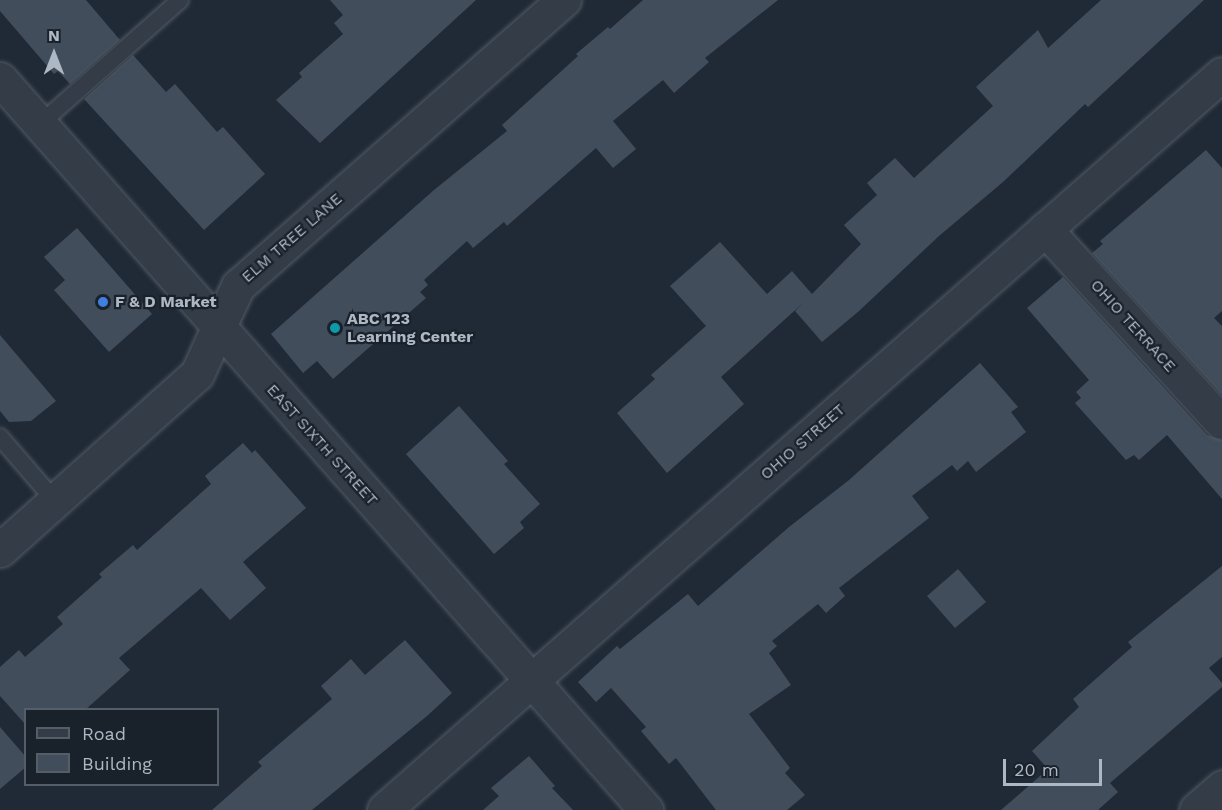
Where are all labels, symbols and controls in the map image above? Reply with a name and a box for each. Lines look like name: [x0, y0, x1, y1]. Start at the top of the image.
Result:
north arrow: [24, 24, 84, 84]
text: N: [48, 26, 60, 45]
street label: ELM TREE LANE: [238, 189, 346, 287]
street label: OHIO TERRACE: [1086, 276, 1180, 376]
place label: F & D Market: [115, 292, 217, 312]
marker: F & D Market: [96, 295, 110, 309]
place label: ABC 123 Learning Center: [347, 309, 473, 347]
marker: ABC 123 Learning Center: [328, 321, 342, 335]
street label: EAST SIXTH STREET: [262, 380, 382, 510]
street label: OHIO STREET: [757, 400, 849, 484]
legend: [24, 708, 219, 786]
text: Road: [82, 723, 126, 744]
scale bar: [1006, 747, 1105, 785]
text: Building: [82, 753, 152, 774]
text: 20 m: [1014, 759, 1059, 780]

